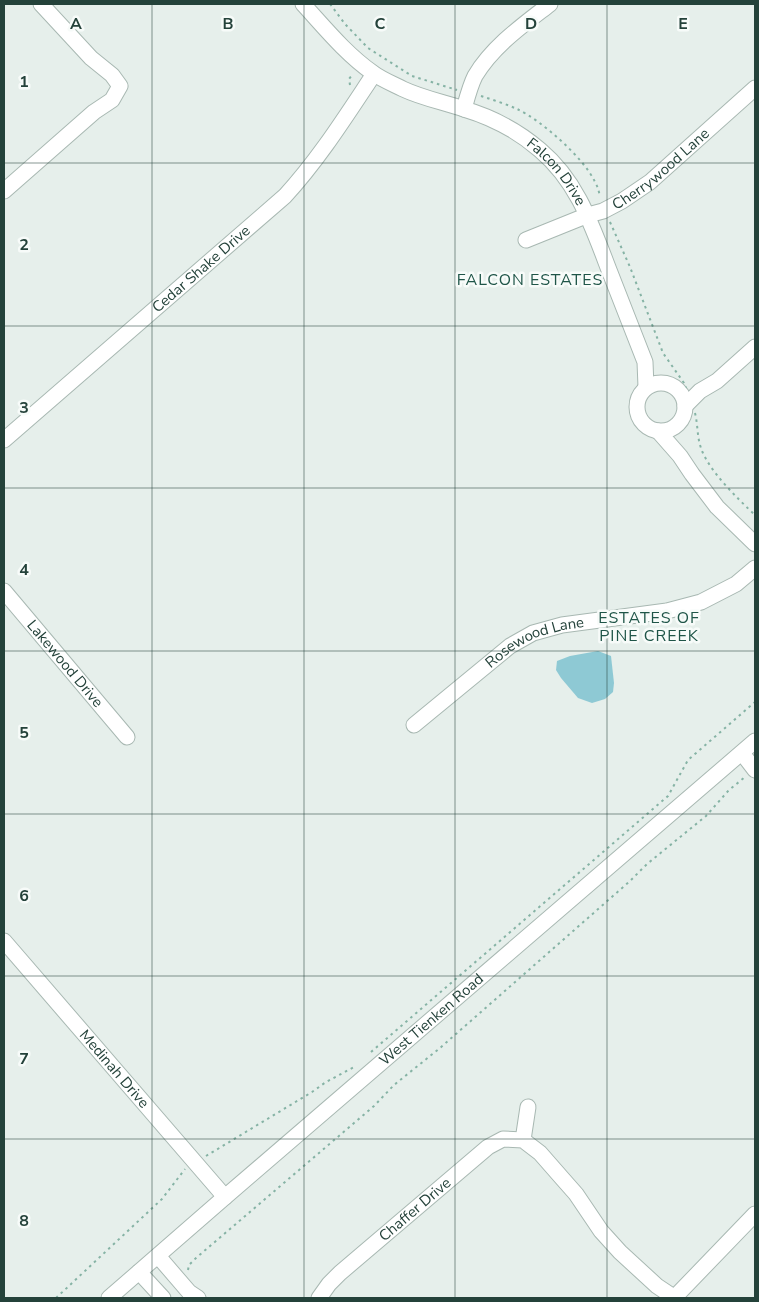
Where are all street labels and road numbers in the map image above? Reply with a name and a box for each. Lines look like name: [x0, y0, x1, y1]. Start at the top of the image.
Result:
street label: Cherrywood Lane: [609, 124, 714, 214]
street label: Falcon Drive: [523, 133, 591, 209]
street label: Cedar Shake Drive: [148, 221, 254, 317]
street label: Rosewood Lane: [481, 612, 585, 672]
street label: Lakewood Drive: [23, 616, 108, 712]
street label: West Tienken Road: [375, 969, 488, 1070]
street label: Medinah Drive: [75, 1025, 154, 1112]
street label: Chaffer Drive: [374, 1173, 455, 1246]

